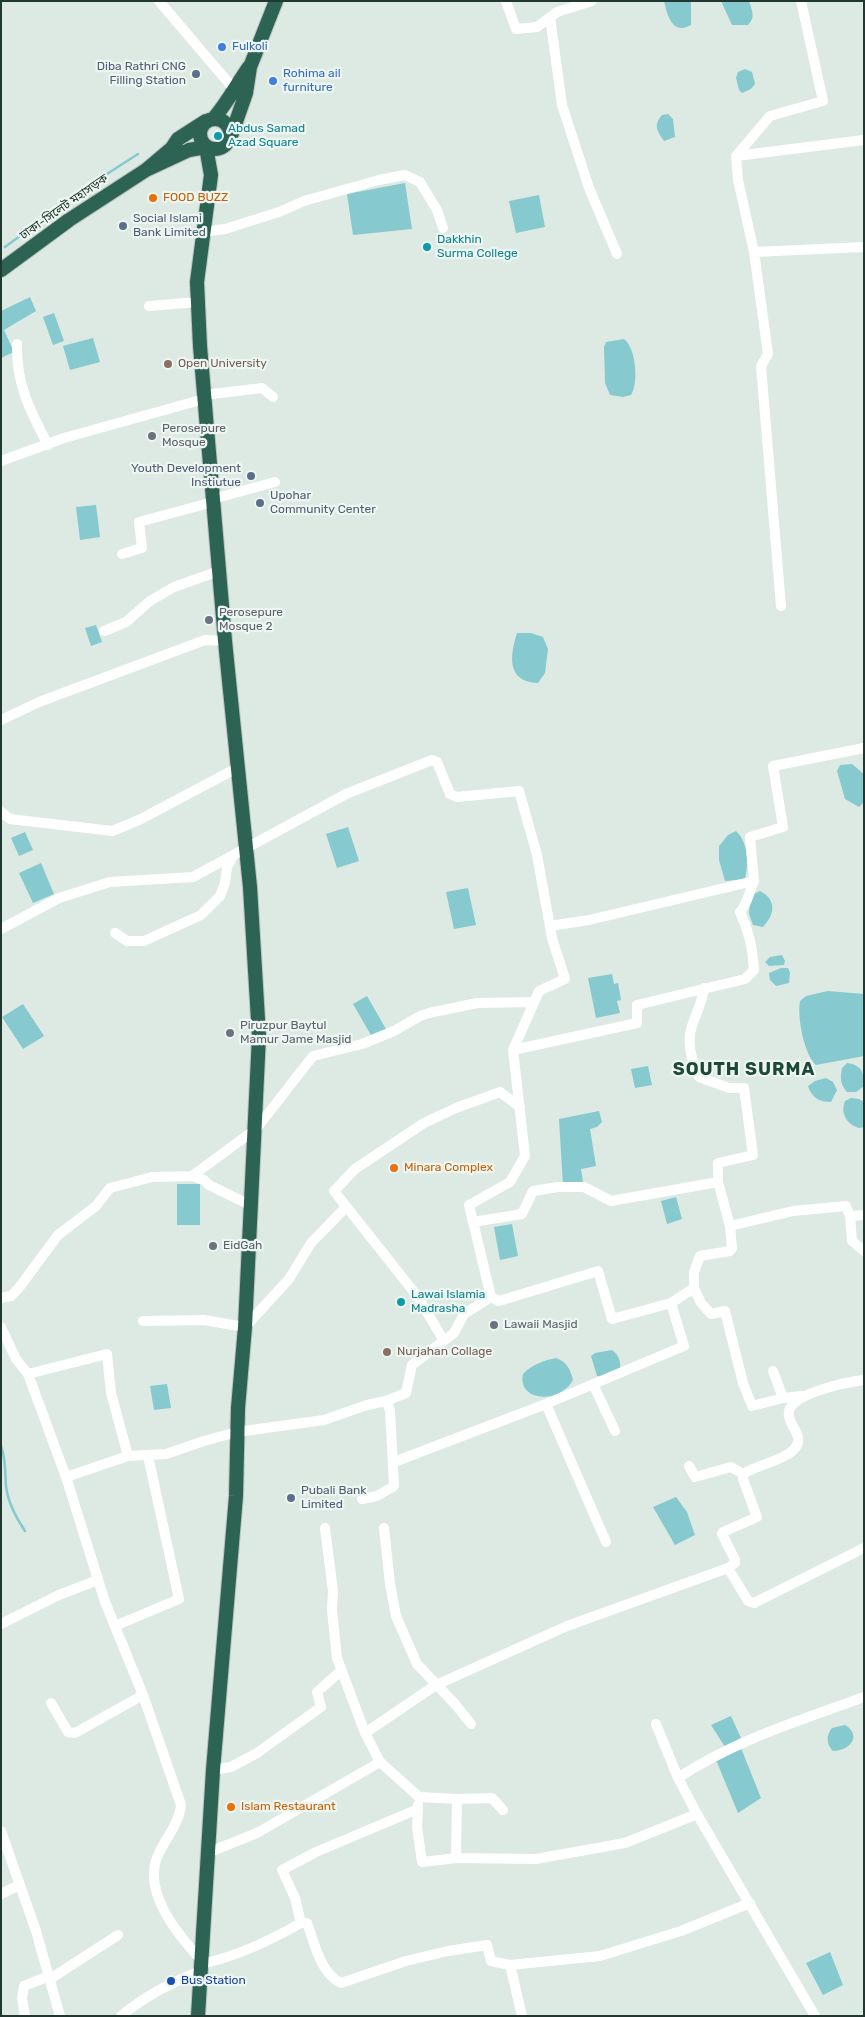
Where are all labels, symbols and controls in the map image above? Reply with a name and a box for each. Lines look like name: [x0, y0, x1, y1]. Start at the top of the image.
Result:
place label: Fulkoli: [232, 40, 268, 54]
marker: Fulkoli: [216, 41, 228, 53]
place label: Diba Rathri CNG Filling Station: [97, 60, 186, 88]
place label: Rohima ail furniture: [283, 67, 341, 95]
marker: Diba Rathri CNG Filling Station: [190, 68, 202, 80]
marker: Rohima ail furniture: [267, 75, 279, 87]
place label: Abdus Samad Azad Square: [228, 122, 305, 150]
marker: Abdus Samad Azad Square: [212, 130, 224, 142]
street label: ঢাকা-সিলেট মহাসড়ক: [17, 171, 111, 243]
place label: FOOD BUZZ: [163, 191, 228, 205]
marker: FOOD BUZZ: [147, 192, 159, 204]
place label: Social Islami Bank Limited: [133, 212, 206, 240]
marker: Social Islami Bank Limited: [117, 220, 129, 232]
place label: Dakkhin Surma College: [437, 233, 518, 261]
marker: Dakkhin Surma College: [421, 241, 433, 253]
place label: Open University: [178, 357, 267, 371]
marker: Open University: [162, 358, 174, 370]
place label: Perosepure Mosque: [162, 422, 226, 450]
marker: Perosepure Mosque: [146, 430, 158, 442]
place label: Youth Development Instiutue: [131, 462, 241, 490]
marker: Youth Development Instiutue: [245, 470, 257, 482]
place label: Upohar Community Center: [270, 489, 376, 517]
marker: Upohar Community Center: [254, 497, 266, 509]
place label: Perosepure Mosque 2: [219, 606, 283, 634]
marker: Perosepure Mosque 2: [203, 614, 215, 626]
place label: Piruzpur Baytul Mamur Jame Masjid: [240, 1019, 351, 1047]
marker: Piruzpur Baytul Mamur Jame Masjid: [224, 1027, 236, 1039]
district label: SOUTH SURMA: [671, 1059, 817, 1081]
place label: Minara Complex: [404, 1161, 493, 1175]
marker: Minara Complex: [388, 1162, 400, 1174]
place label: EidGah: [223, 1239, 262, 1253]
marker: EidGah: [207, 1240, 219, 1252]
place label: Lawai Islamia Madrasha: [411, 1288, 485, 1316]
marker: Lawai Islamia Madrasha: [395, 1296, 407, 1308]
place label: Lawaii Masjid: [504, 1318, 578, 1332]
marker: Lawaii Masjid: [488, 1319, 500, 1331]
place label: Nurjahan Collage: [397, 1345, 492, 1359]
marker: Nurjahan Collage: [381, 1346, 393, 1358]
place label: Pubali Bank Limited: [301, 1484, 367, 1512]
marker: Pubali Bank Limited: [285, 1492, 297, 1504]
place label: Islam Restaurant: [241, 1800, 336, 1814]
marker: Islam Restaurant: [225, 1801, 237, 1813]
place label: Bus Station: [181, 1974, 246, 1988]
marker: Bus Station: [165, 1975, 177, 1987]

